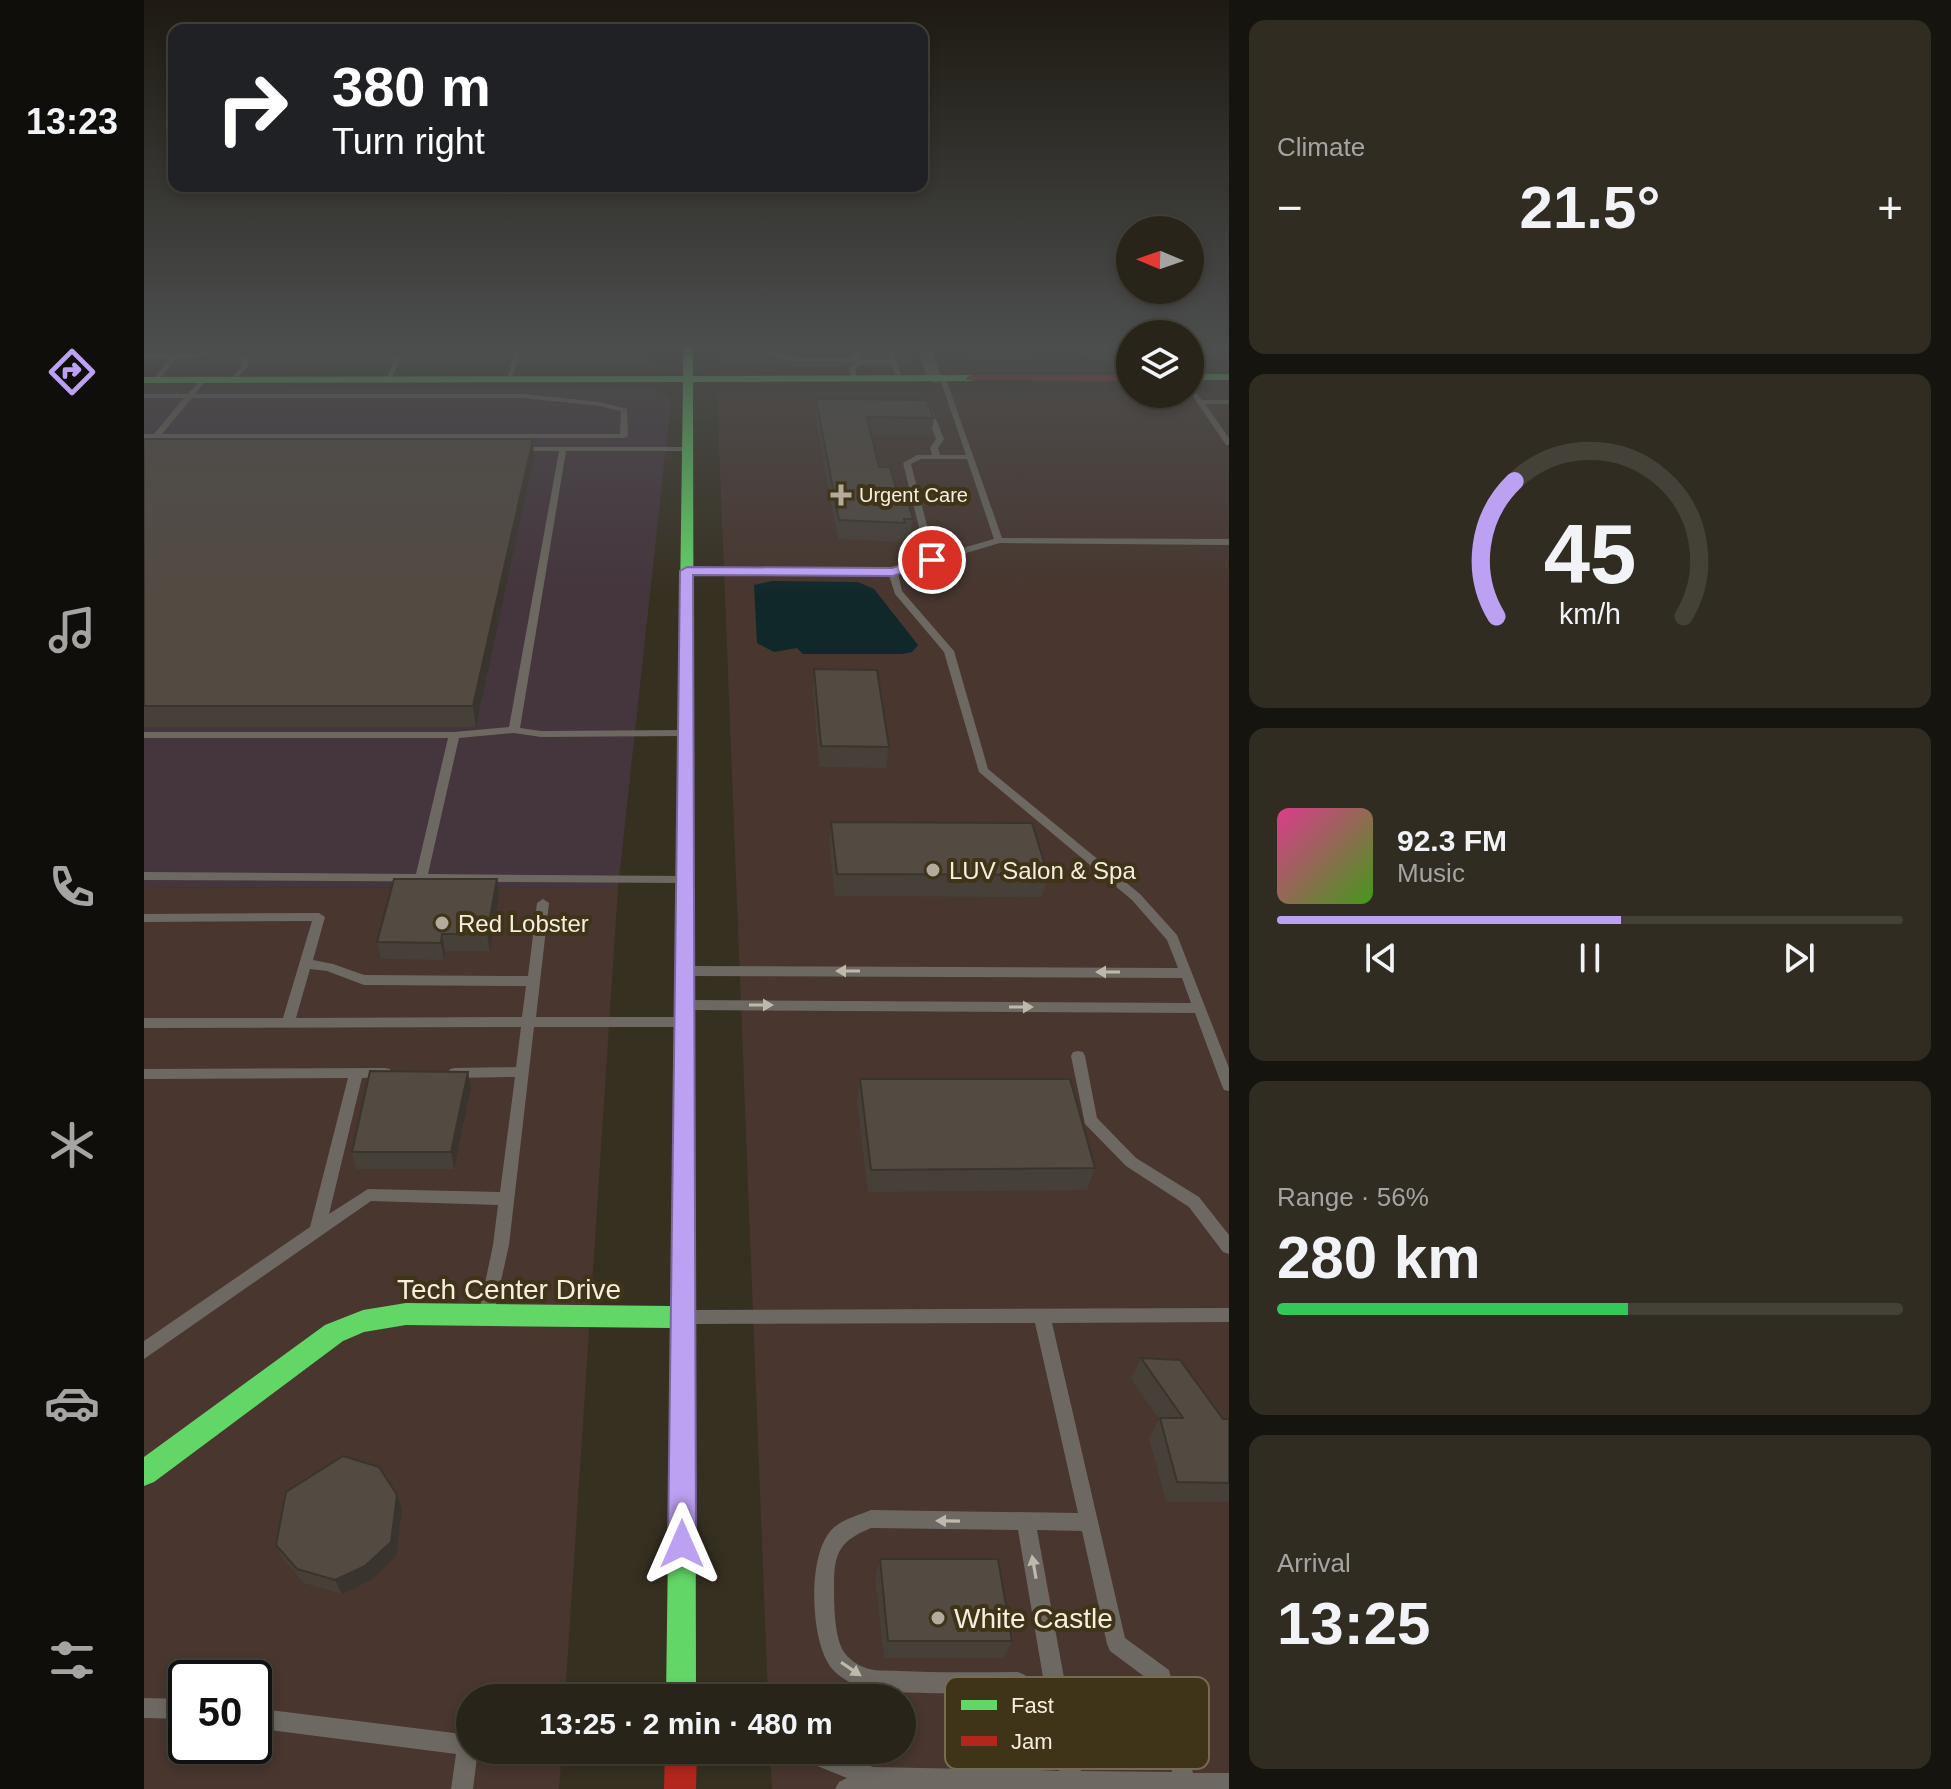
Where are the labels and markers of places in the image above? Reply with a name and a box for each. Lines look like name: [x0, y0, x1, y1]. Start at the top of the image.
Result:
marker: Urgent Care: [830, 484, 852, 506]
place label: Urgent Care: [859, 484, 968, 506]
pin: [898, 526, 966, 594]
place label: LUV Salon & Spa: [949, 857, 1136, 884]
marker: LUV Salon & Spa: [924, 861, 942, 879]
place label: Red Lobster: [458, 910, 589, 937]
marker: Red Lobster: [433, 914, 451, 932]
place label: White Castle: [954, 1603, 1113, 1634]
marker: White Castle: [929, 1609, 947, 1627]

